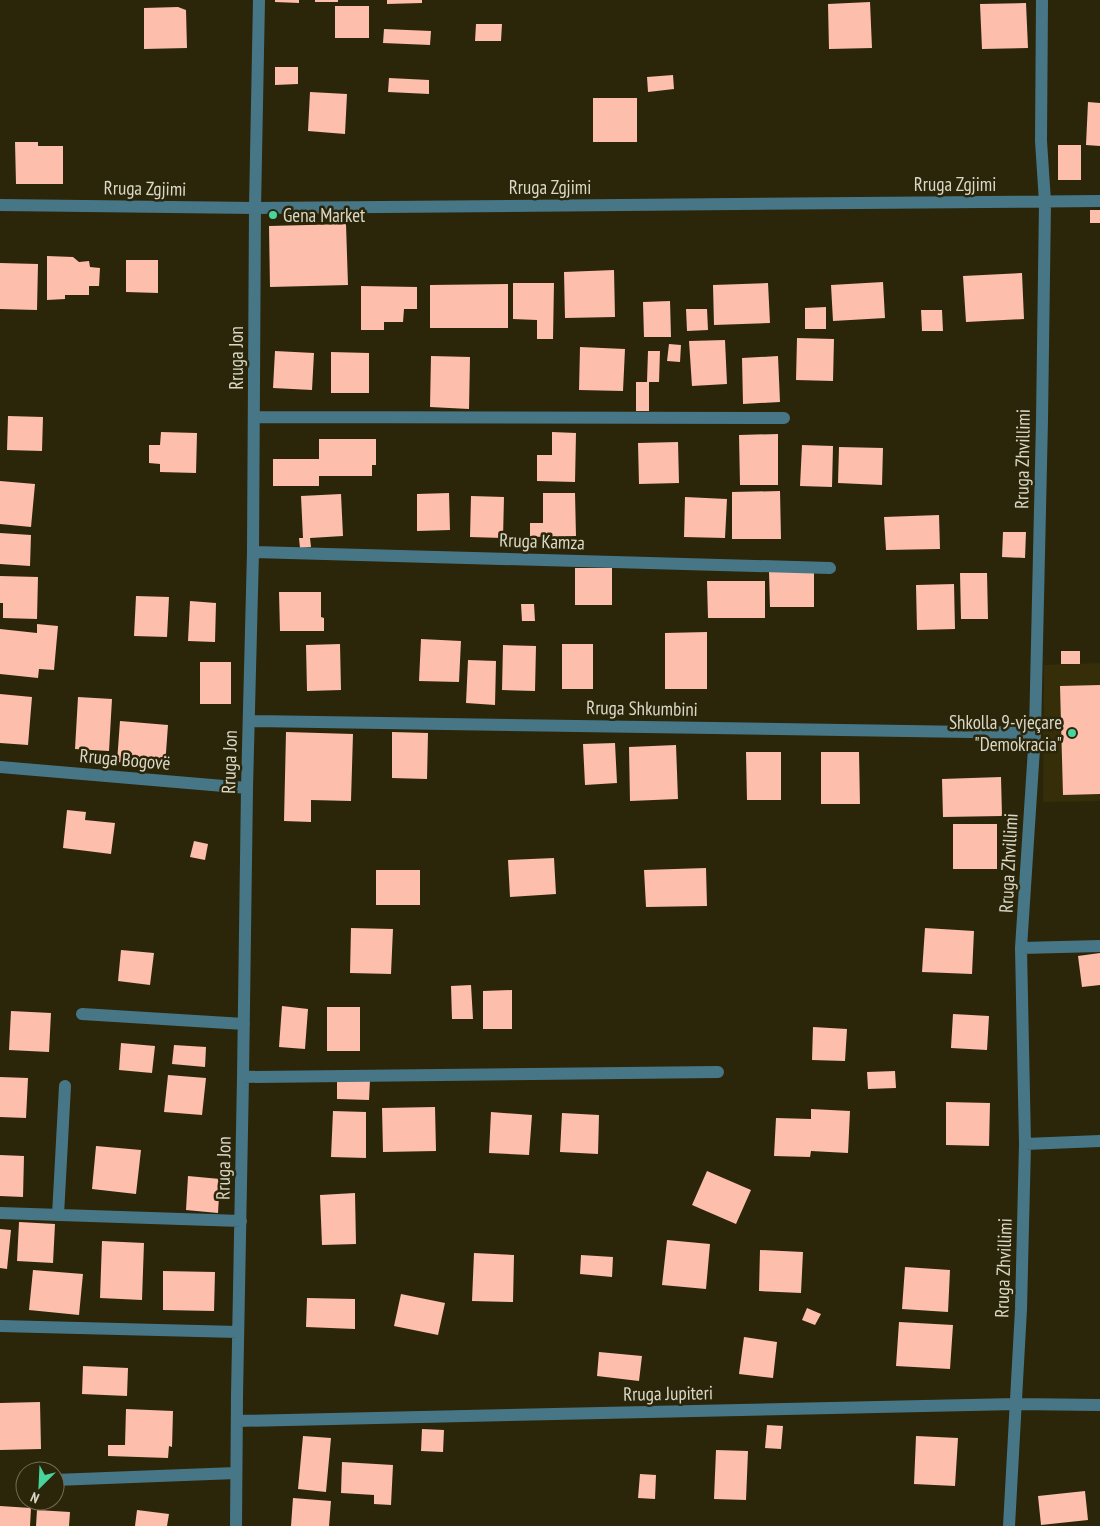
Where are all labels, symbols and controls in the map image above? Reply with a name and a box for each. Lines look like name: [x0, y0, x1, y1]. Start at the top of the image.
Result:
street label: Rruga Zgjimi: [914, 172, 996, 196]
street label: Rruga Zgjimi: [103, 175, 187, 201]
street label: Rruga Zgjimi: [509, 175, 591, 199]
place label: Gena Market: [283, 203, 366, 227]
marker: Gena Market: [267, 209, 279, 221]
street label: Rruga Jon: [224, 326, 248, 390]
street label: Rruga Zhvillimi: [1009, 409, 1035, 509]
street label: Rruga Kamza: [499, 528, 585, 554]
street label: Rruga Shkumbini: [586, 695, 698, 721]
place label: Shkolla 9-vjeçare "Demokracia": [949, 710, 1062, 756]
marker: Shkolla 9-vjeçare "Demokracia": [1066, 727, 1078, 739]
street label: Rruga Jon: [216, 730, 242, 794]
street label: Rruga Bogovë: [79, 743, 172, 775]
street label: Rruga Zhvillimi: [993, 813, 1023, 913]
street label: Rruga Jon: [210, 1136, 236, 1200]
street label: Rruga Zhvillimi: [989, 1218, 1017, 1318]
street label: Rruga Jupiteri: [623, 1380, 713, 1406]
north arrow: [15, 1461, 65, 1511]
text: N: [28, 1488, 42, 1508]

